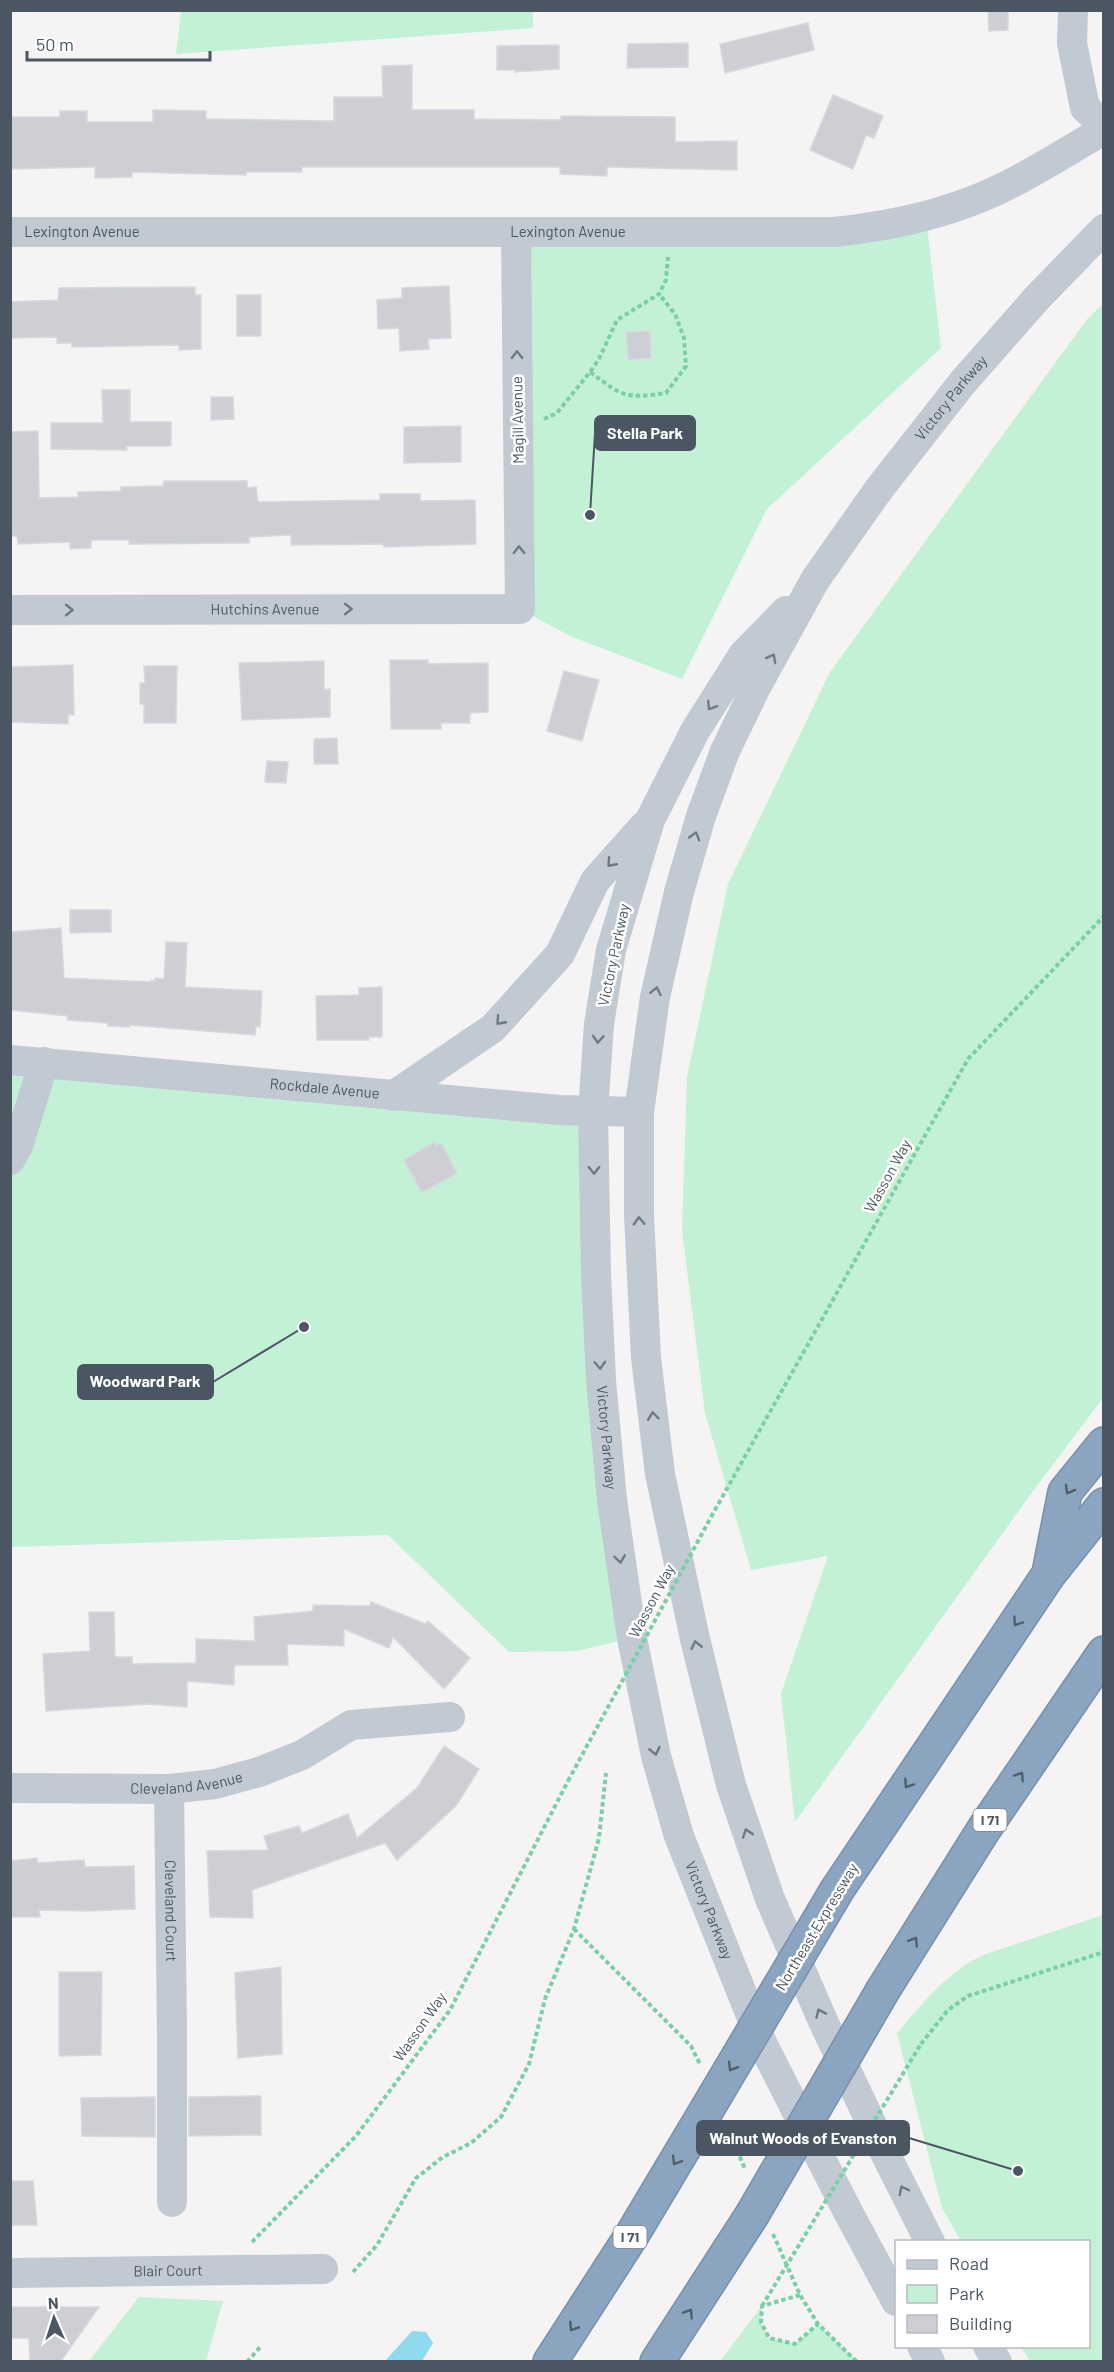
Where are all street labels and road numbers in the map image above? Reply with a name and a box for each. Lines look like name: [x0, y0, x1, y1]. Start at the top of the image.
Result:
street label: Lexington Avenue: [24, 222, 140, 240]
street label: Lexington Avenue: [510, 222, 626, 240]
street label: Victory Parkway: [911, 351, 990, 444]
street label: Magill Avenue: [507, 376, 527, 464]
street label: Hutchins Avenue: [211, 599, 319, 618]
street label: Victory Parkway: [593, 902, 633, 1008]
street label: Rockdale Avenue: [269, 1074, 381, 1102]
street label: Wasson Way: [860, 1136, 915, 1215]
street label: Victory Parkway: [594, 1385, 621, 1490]
street label: Wasson Way: [624, 1561, 678, 1640]
street label: Cleveland Avenue: [130, 1767, 244, 1797]
road number: I 71: [974, 1809, 1006, 1831]
street label: Victory Parkway: [682, 1858, 738, 1962]
street label: Cleveland Court: [162, 1860, 181, 1962]
street label: Northeast Expressway: [771, 1860, 861, 1993]
street label: Wasson Way: [389, 1988, 450, 2065]
road number: I 71: [614, 2226, 646, 2248]
street label: Blair Court: [133, 2261, 203, 2279]

